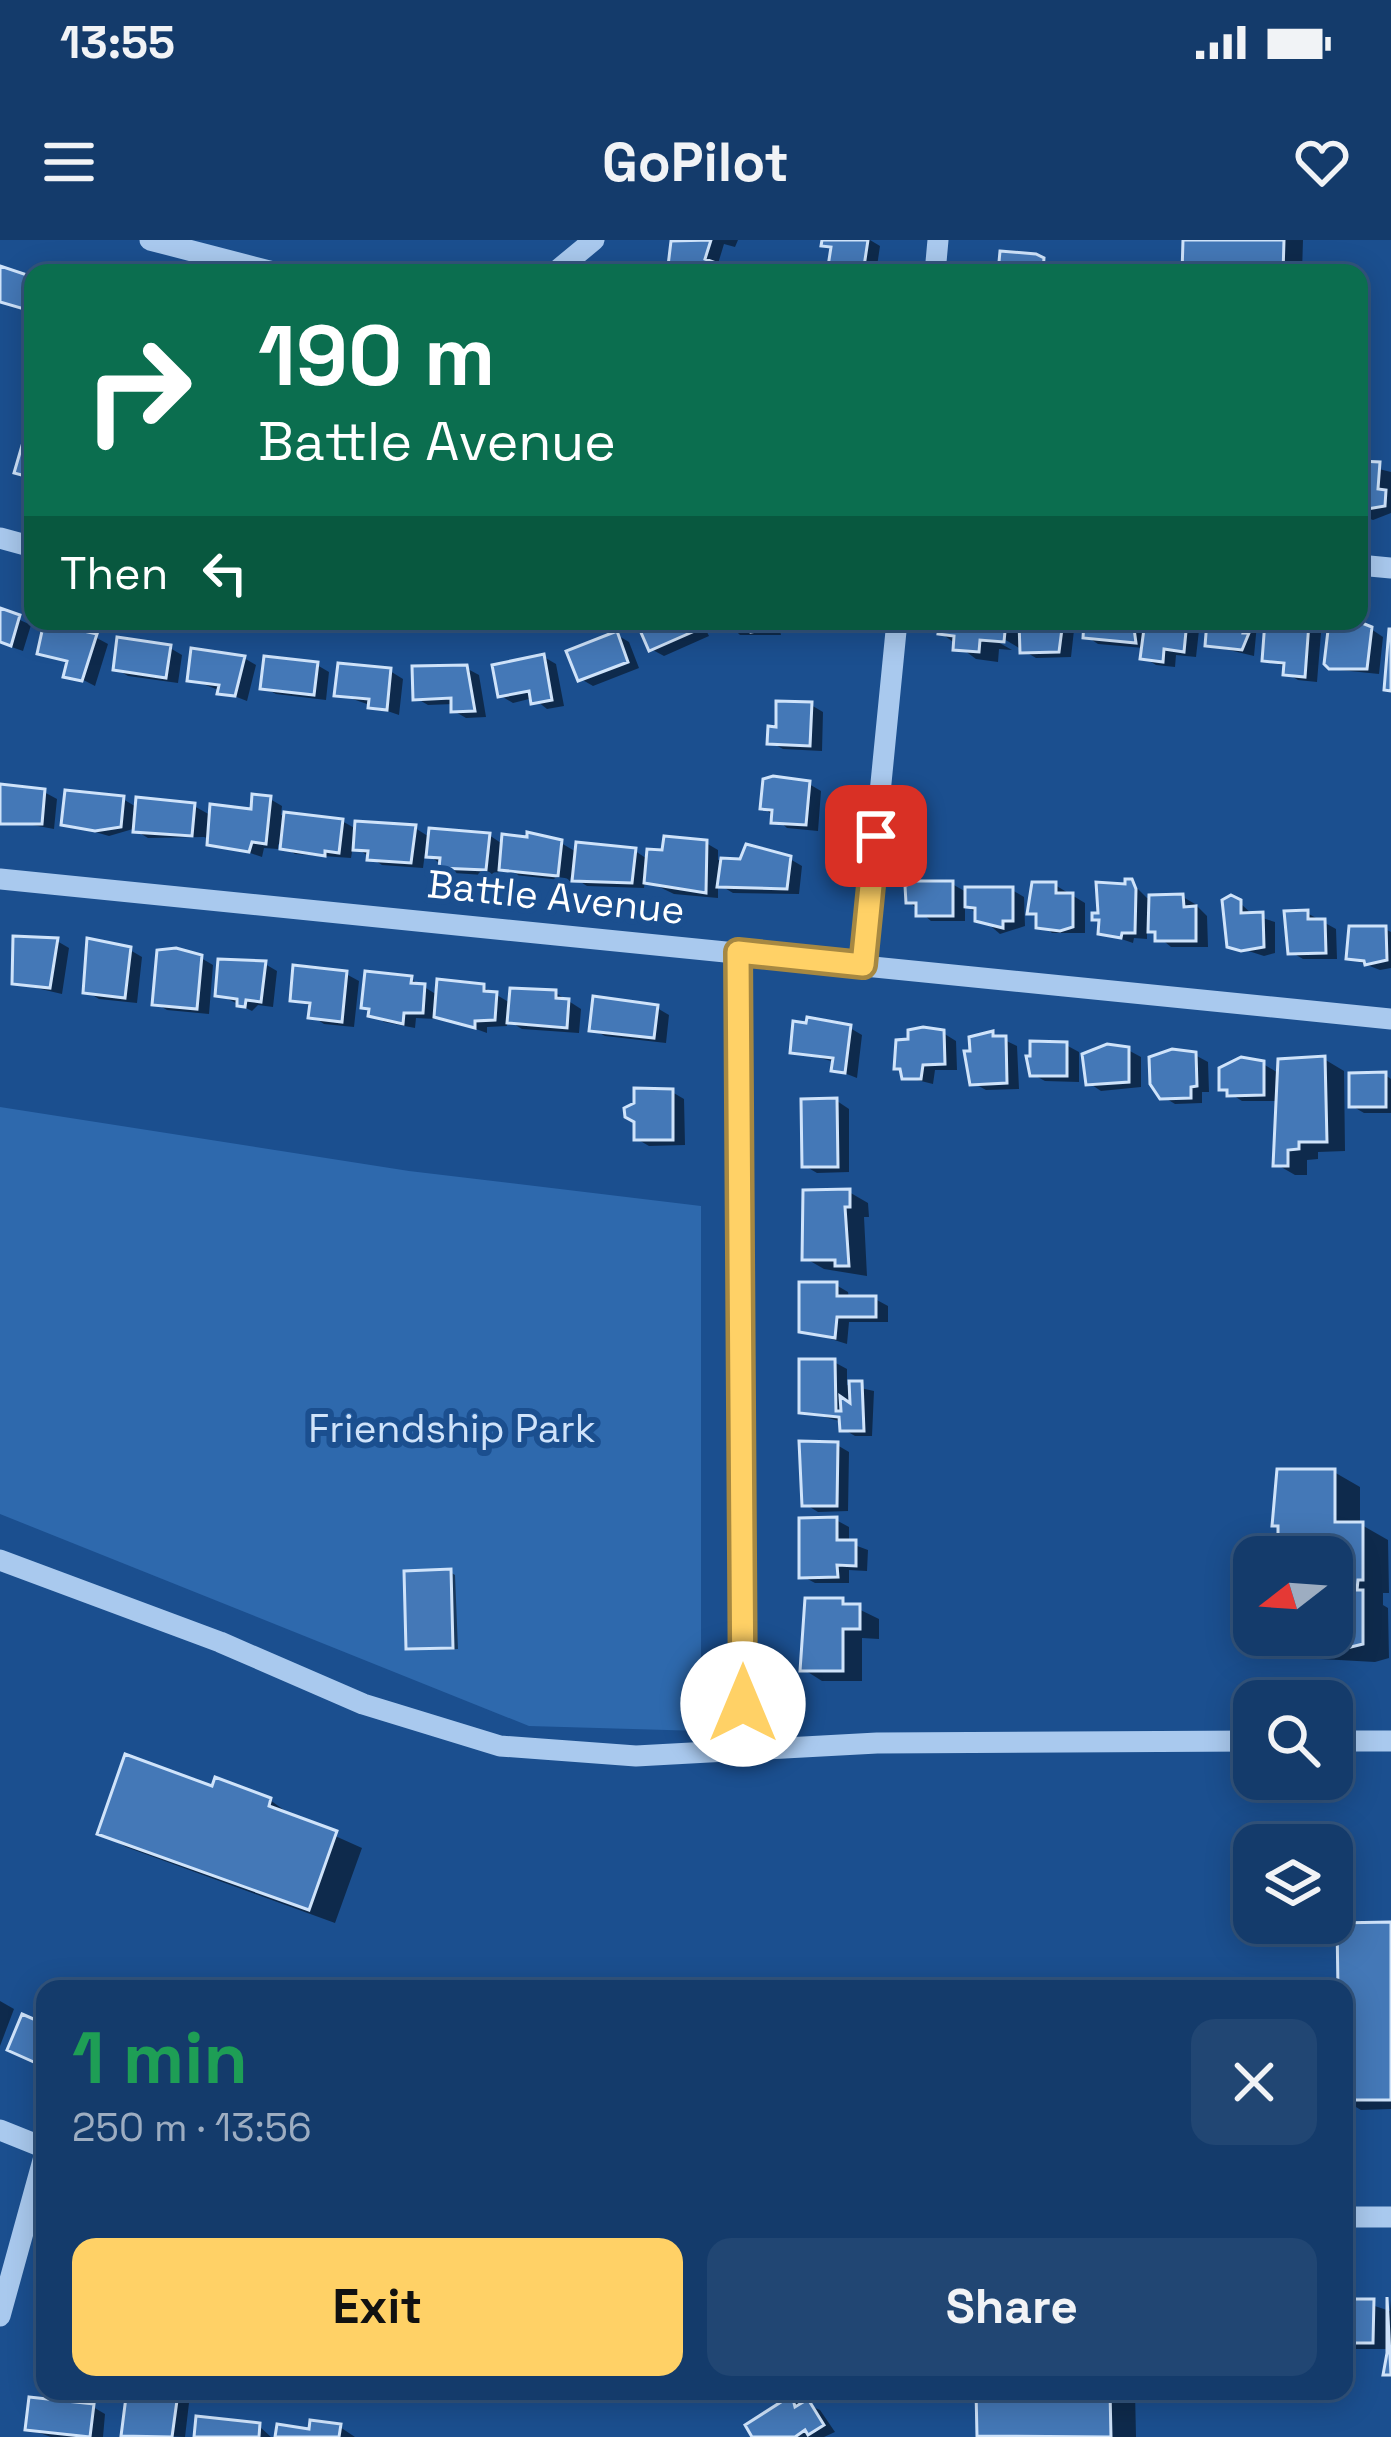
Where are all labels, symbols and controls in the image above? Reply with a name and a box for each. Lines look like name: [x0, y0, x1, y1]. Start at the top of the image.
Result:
text: 13:55: [60, 14, 175, 71]
text: GoPilot: [602, 128, 789, 197]
icon: menu: [36, 129, 102, 195]
icon: heart: [1289, 129, 1355, 195]
text: 190 m: [258, 302, 495, 410]
icon: right: [60, 312, 216, 468]
text: Battle Avenue: [258, 407, 616, 476]
icon: left: [192, 540, 258, 606]
text: Then: [60, 545, 168, 602]
pin: [825, 785, 927, 887]
icon: arrive: [843, 803, 909, 869]
street label: Battle Avenue: [425, 859, 687, 935]
park label: Friendship Park: [308, 1404, 596, 1453]
north arrow: [1233, 1536, 1353, 1656]
map controls: [1233, 1536, 1353, 1944]
position arrow: [680, 1641, 806, 1767]
button: search: [1233, 1680, 1353, 1800]
button: layers: [1233, 1824, 1353, 1944]
text: 1 min: [72, 2012, 248, 2104]
button: close: [1191, 2019, 1317, 2145]
text: 250 m · 13:56: [72, 2103, 312, 2152]
button: Exit: [72, 2238, 683, 2376]
button: Share: [707, 2238, 1317, 2376]

